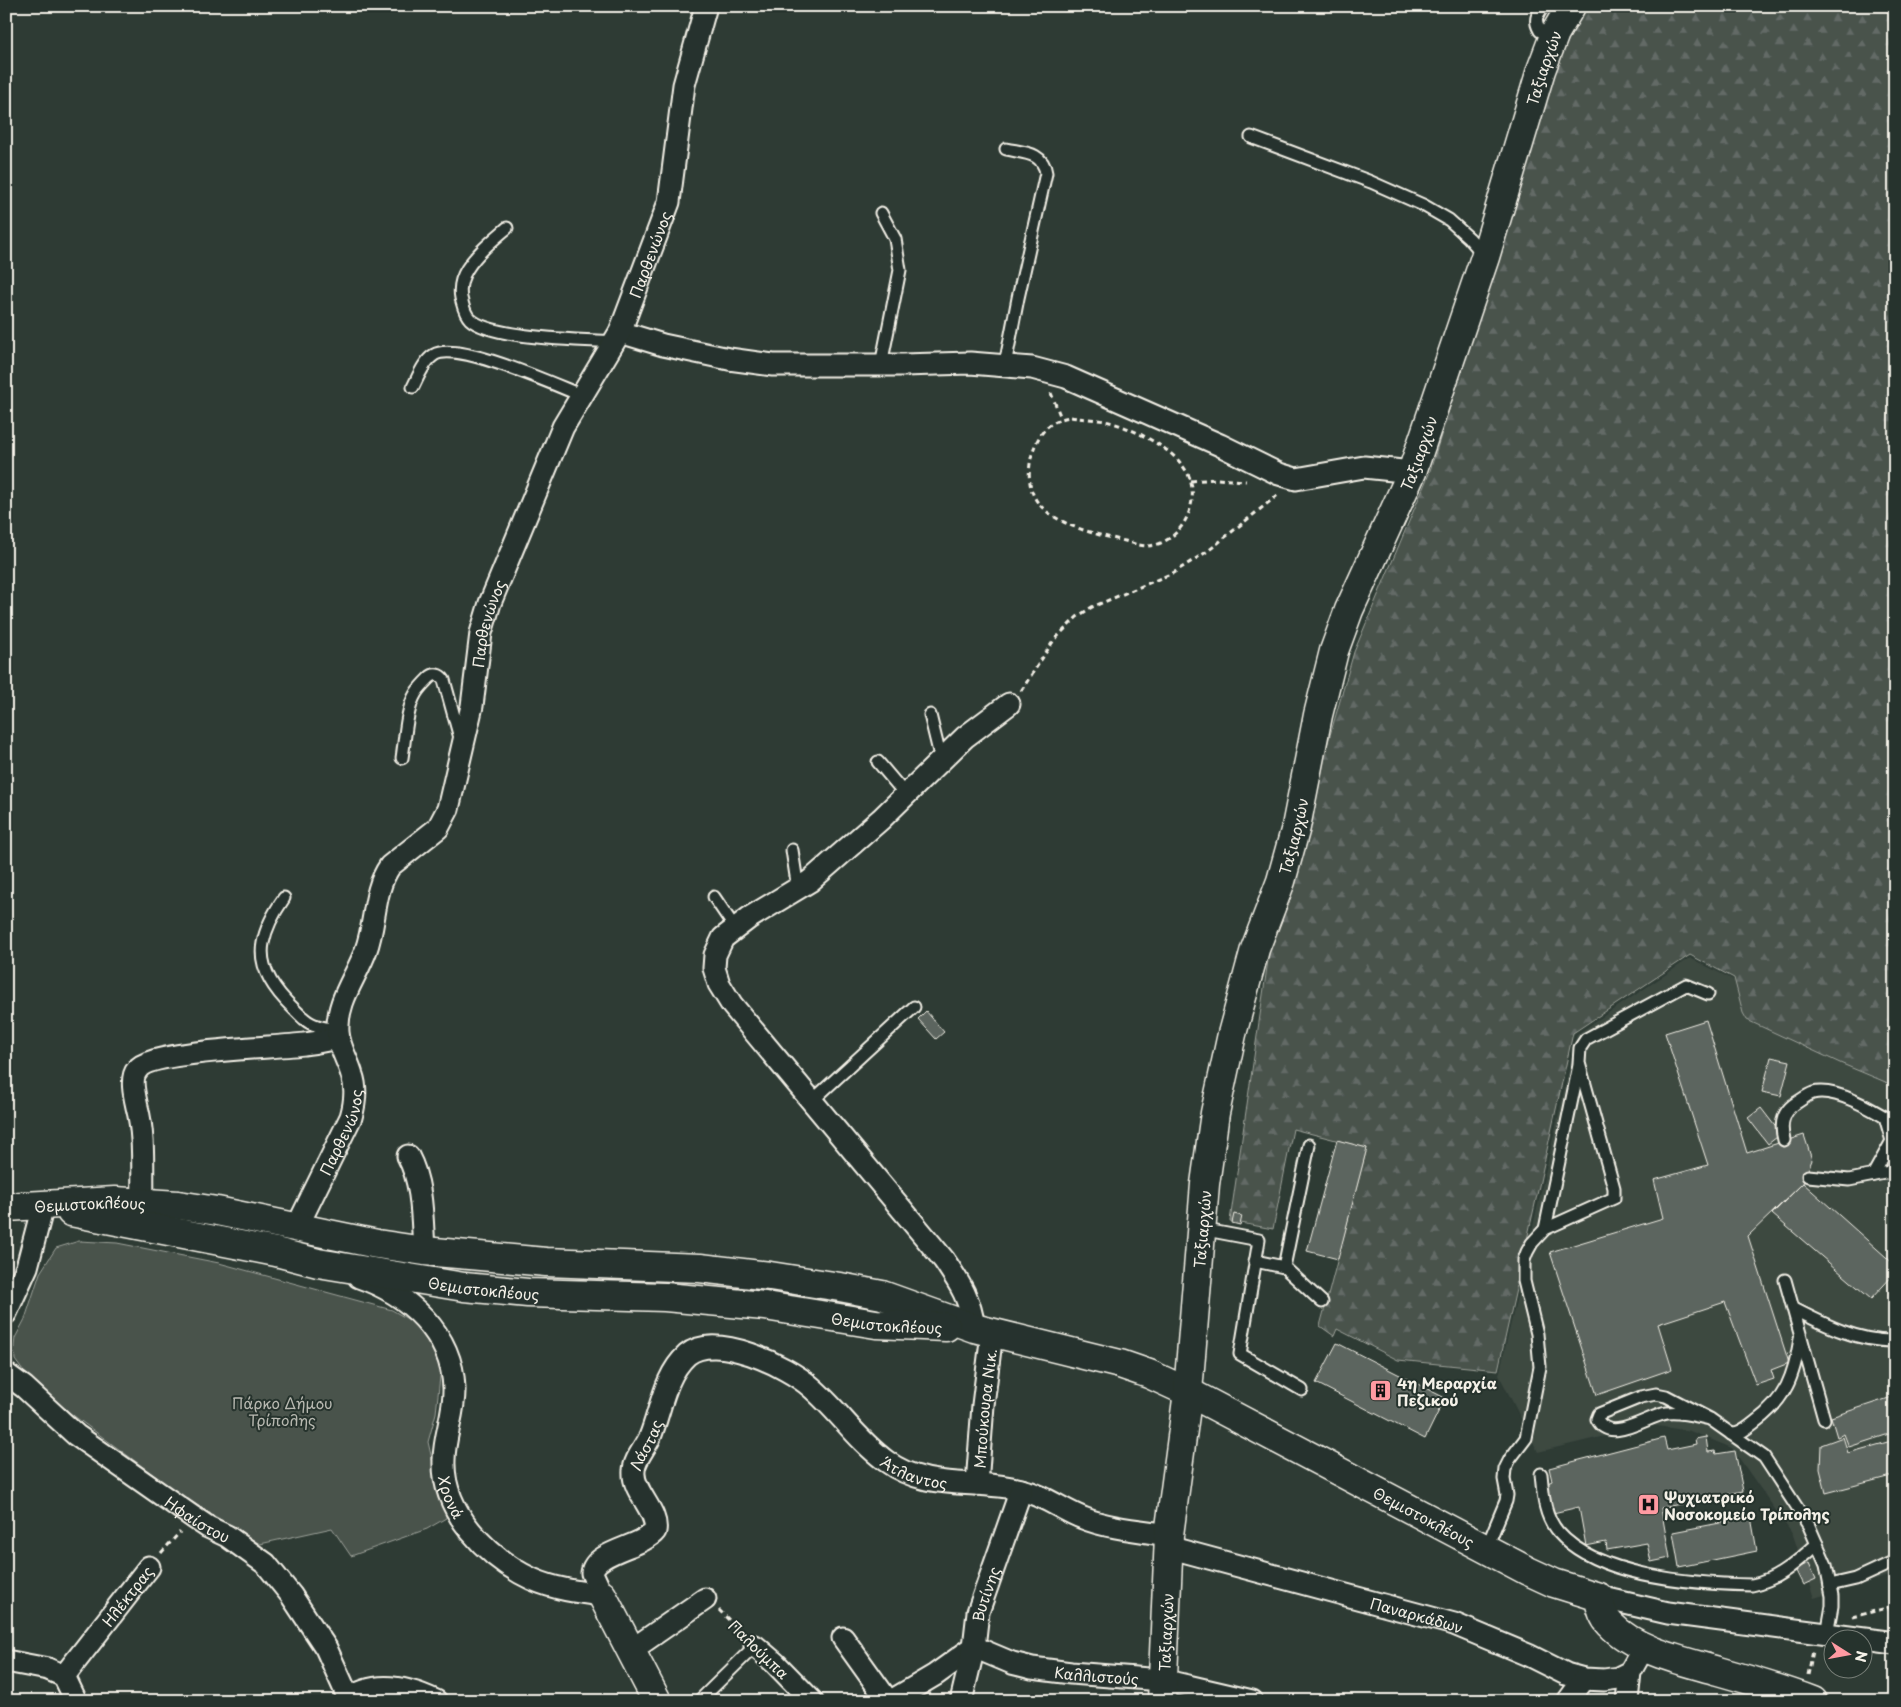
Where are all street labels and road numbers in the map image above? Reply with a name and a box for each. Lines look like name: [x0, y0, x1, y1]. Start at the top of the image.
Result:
street label: Ταξιαρχών: [1520, 27, 1567, 108]
street label: Παρθενώνος: [623, 207, 676, 301]
street label: Ταξιαρχών: [1394, 412, 1442, 494]
street label: Παρθενώνος: [465, 575, 510, 669]
street label: Ταξιαρχών: [1272, 796, 1313, 877]
street label: Παρθενώνος: [313, 1089, 367, 1179]
street label: Θεμιστοκλέους: [34, 1189, 147, 1217]
street label: Ταξιαρχών: [1187, 1189, 1216, 1269]
street label: Θεμιστοκλέους: [427, 1270, 540, 1305]
street label: Θεμιστοκλέους: [830, 1305, 943, 1338]
street label: Μπούκουρα Νικ.: [967, 1347, 1001, 1469]
street label: Λάστας: [623, 1416, 667, 1473]
street label: Άτλαντος: [877, 1450, 949, 1494]
street label: Χρονά: [433, 1473, 471, 1523]
street label: Θεμιστοκλέους: [1370, 1480, 1479, 1553]
street label: Ηφαίστου: [161, 1490, 234, 1547]
street label: Ηλέκτρας: [96, 1560, 158, 1631]
street label: Βυτίνης: [966, 1563, 1005, 1623]
street label: Παναρκάδων: [1368, 1591, 1467, 1638]
street label: Ταξιαρχών: [1152, 1593, 1178, 1672]
street label: Παλούμπα: [723, 1614, 795, 1684]
street label: Καλλιστούς: [1053, 1660, 1140, 1690]

